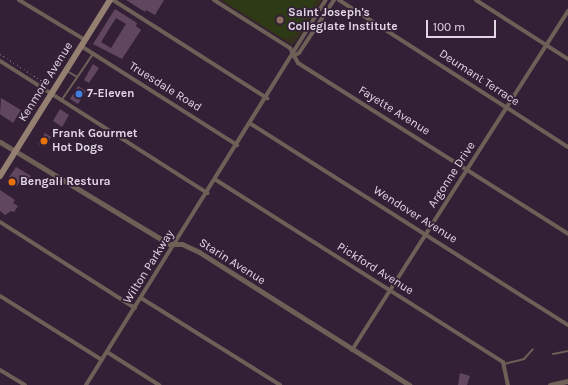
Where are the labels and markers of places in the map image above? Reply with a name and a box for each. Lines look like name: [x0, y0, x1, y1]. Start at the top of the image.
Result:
place label: Saint Joseph's Collegiate Institute: [288, 6, 398, 34]
marker: Saint Joseph's Collegiate Institute: [275, 15, 285, 25]
place label: 7-Eleven: [87, 87, 135, 101]
marker: 7-Eleven: [74, 89, 84, 99]
place label: Frank Gourmet Hot Dogs: [52, 127, 138, 155]
marker: Frank Gourmet Hot Dogs: [39, 136, 49, 146]
place label: Bengali Restura: [20, 175, 111, 189]
marker: Bengali Restura: [7, 177, 17, 187]

